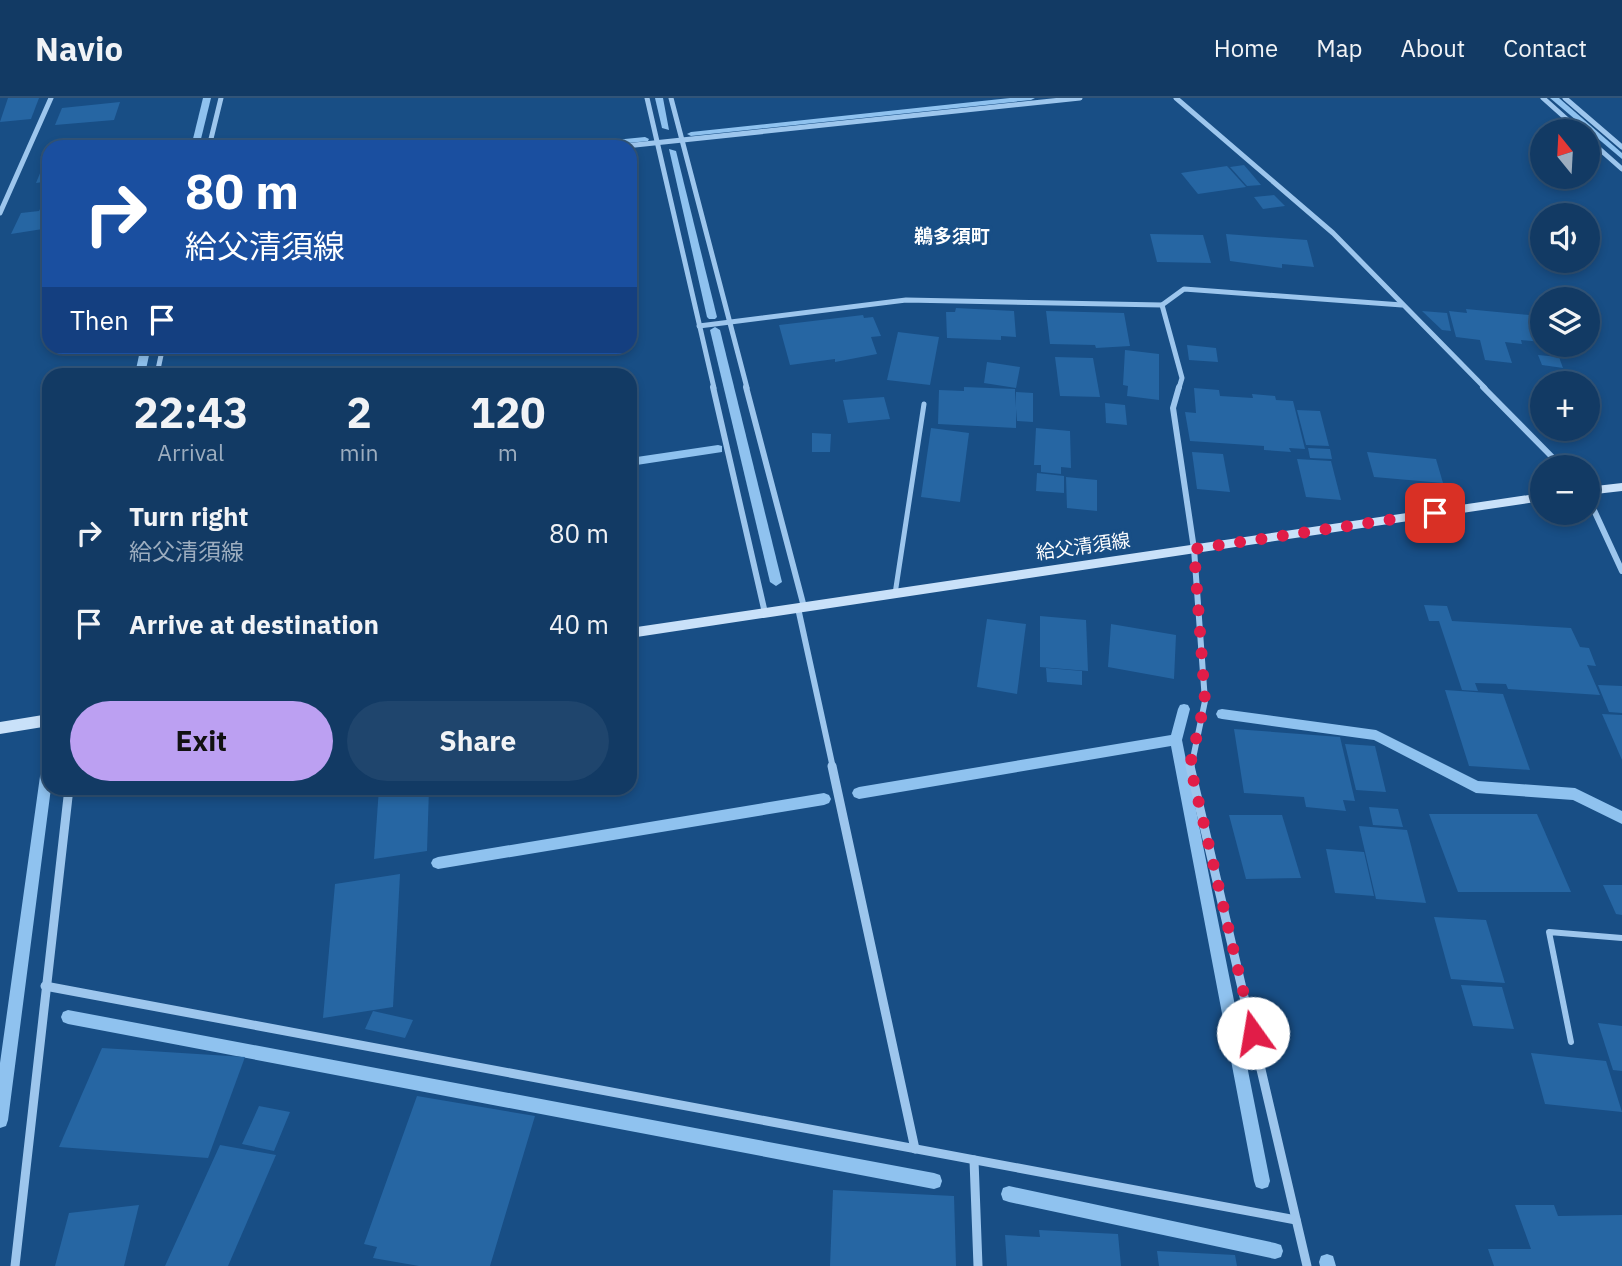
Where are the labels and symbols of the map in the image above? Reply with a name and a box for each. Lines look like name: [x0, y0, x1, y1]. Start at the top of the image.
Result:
north arrow: [1530, 119, 1600, 189]
district label: 鵜多須町: [914, 224, 990, 248]
pin: [1405, 483, 1465, 543]
street label: 給父清須線: [1034, 528, 1132, 564]
position arrow: [1216, 996, 1290, 1070]

